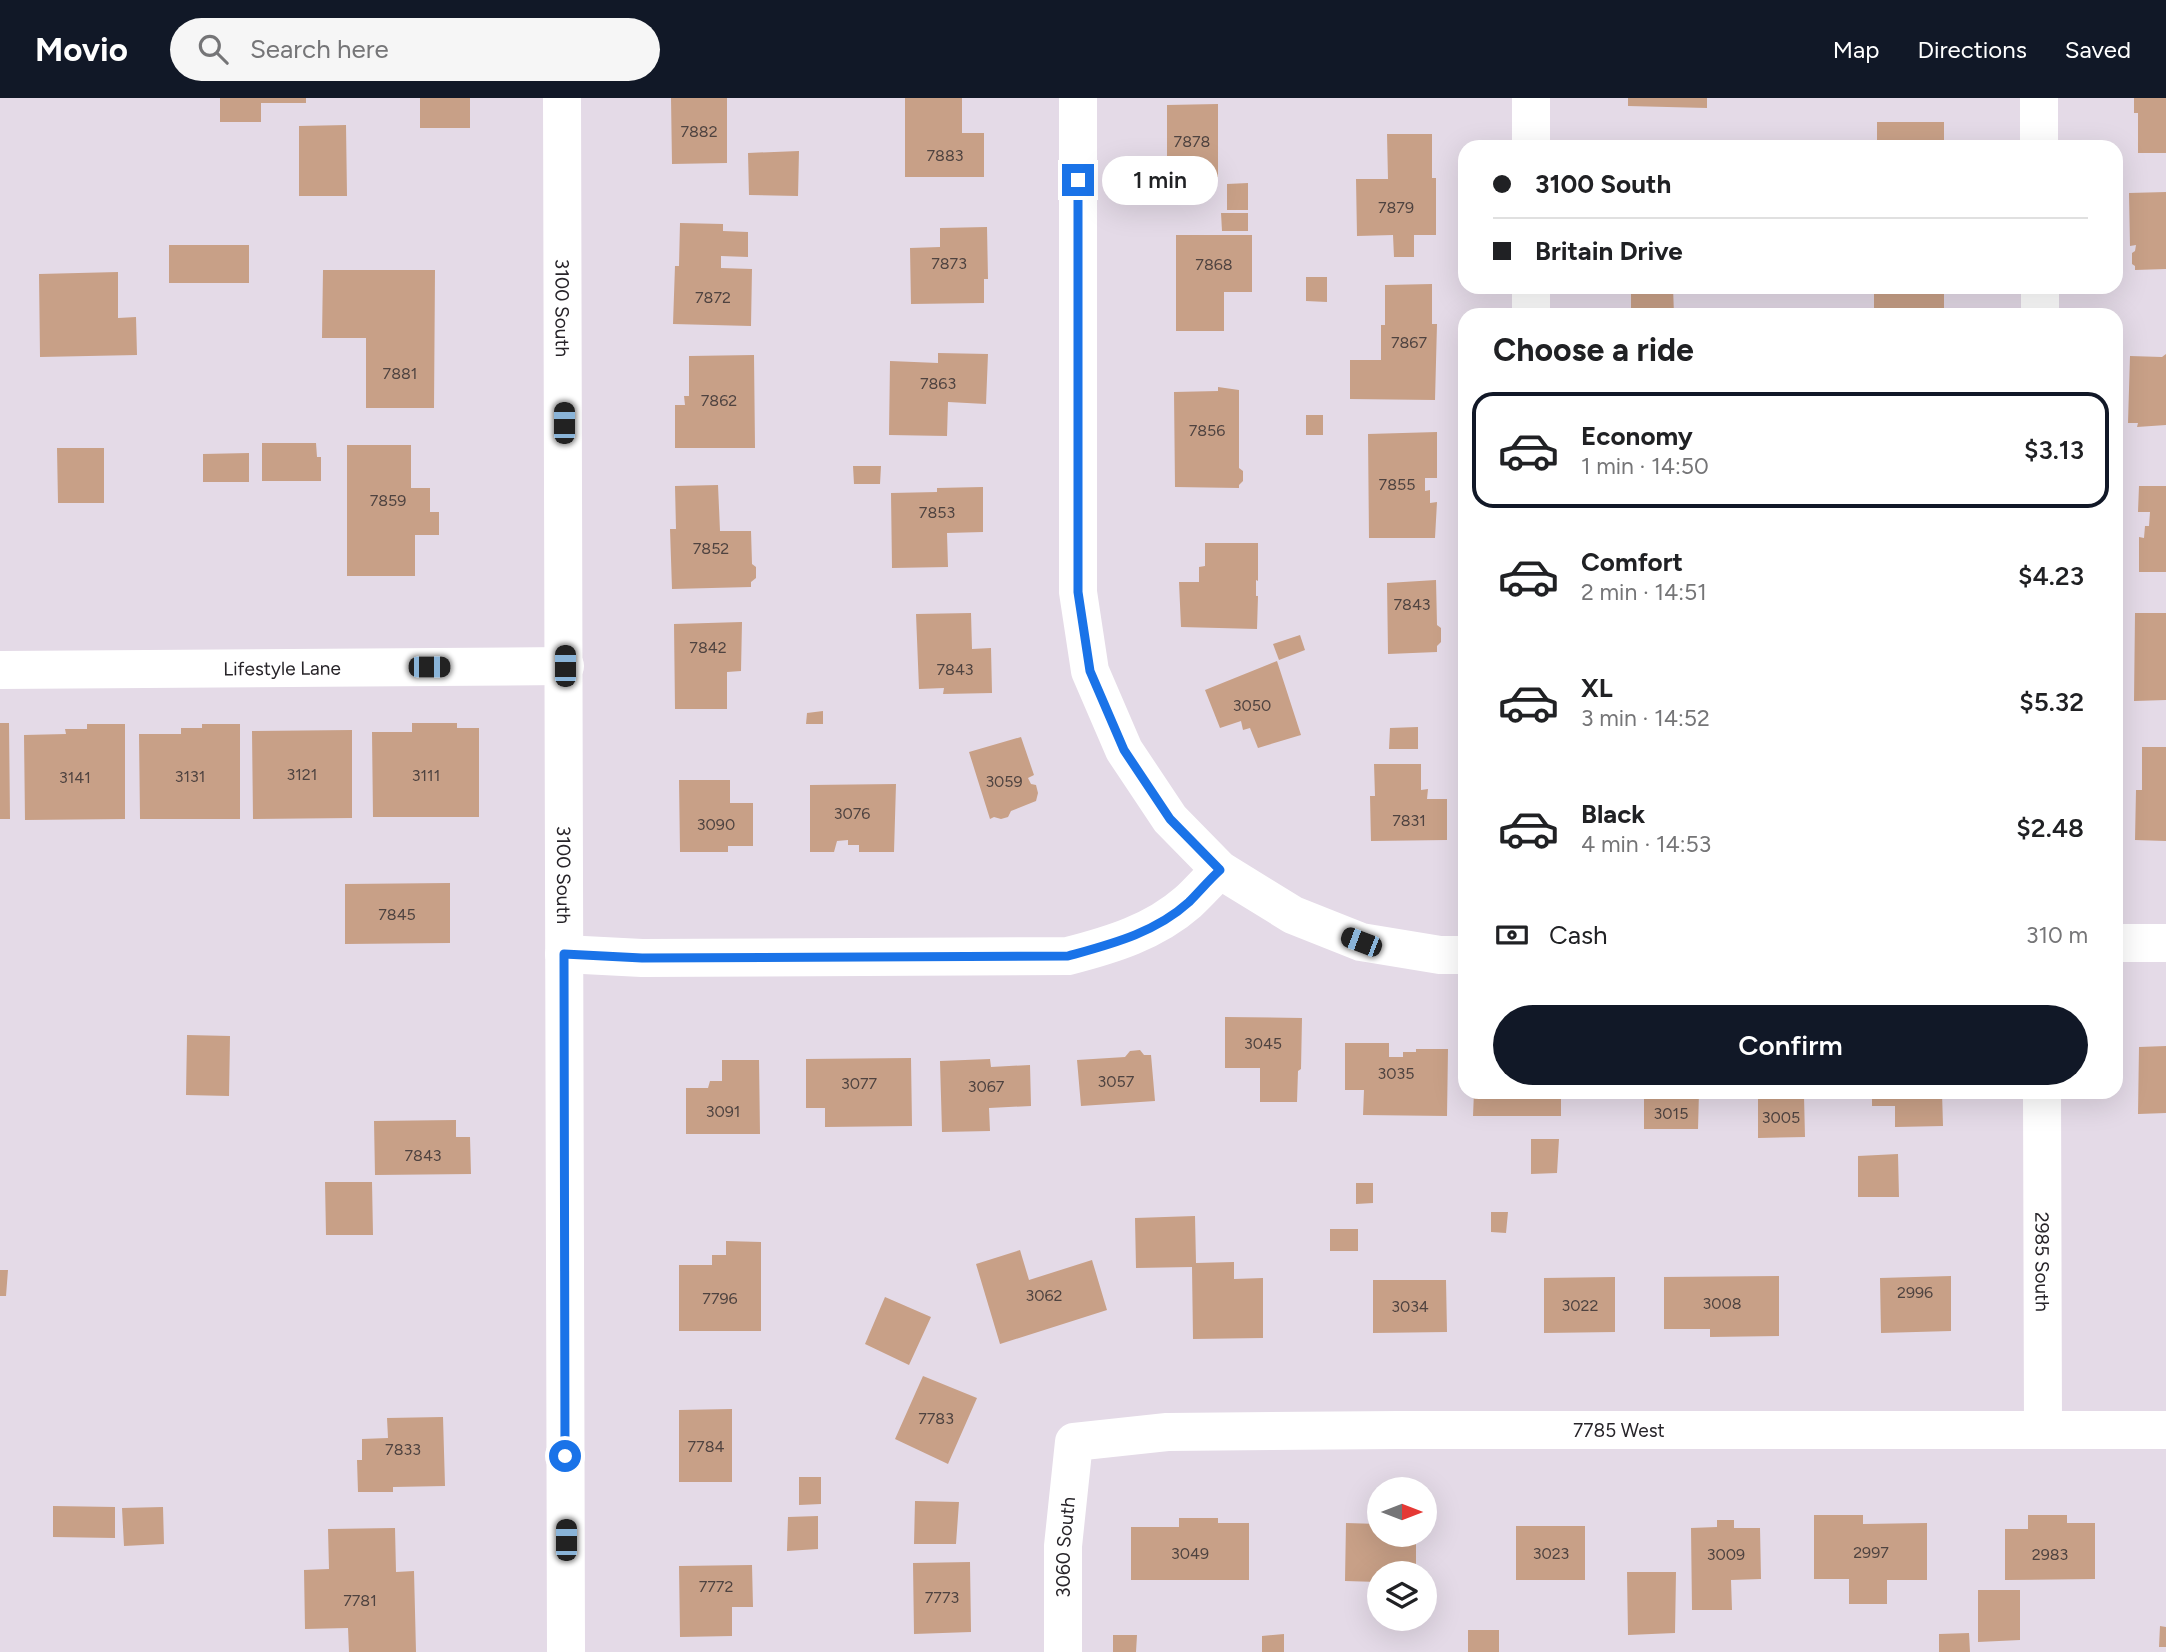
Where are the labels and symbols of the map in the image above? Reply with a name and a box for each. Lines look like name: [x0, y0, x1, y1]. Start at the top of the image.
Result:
house number: 7882: [680, 122, 718, 141]
house number: 7878: [1174, 132, 1210, 151]
house number: 7883: [927, 146, 963, 165]
callout: 1 min: [1102, 155, 1218, 204]
route end: [1062, 164, 1094, 196]
house number: 7879: [1378, 198, 1414, 217]
house number: 7873: [931, 254, 967, 273]
house number: 7868: [1195, 255, 1233, 274]
street label: 3100 South: [551, 259, 574, 357]
house number: 7872: [695, 288, 731, 307]
house number: 7867: [1391, 333, 1427, 352]
house number: 7881: [383, 364, 417, 383]
house number: 7863: [920, 374, 956, 393]
house number: 7862: [701, 391, 737, 410]
car: [554, 402, 575, 444]
house number: 7856: [1189, 421, 1225, 440]
house number: 7855: [1379, 475, 1415, 494]
house number: 7859: [370, 491, 406, 510]
house number: 7853: [919, 503, 955, 522]
house number: 7852: [693, 539, 729, 558]
house number: 7843: [1393, 595, 1431, 614]
house number: 7842: [689, 638, 727, 657]
car: [555, 645, 576, 687]
street label: Lifestyle Lane: [223, 656, 341, 680]
car: [409, 657, 451, 678]
house number: 7843: [936, 660, 974, 679]
house number: 3050: [1233, 696, 1271, 715]
house number: 3121: [287, 765, 317, 784]
house number: 3111: [412, 766, 440, 785]
house number: 3131: [175, 767, 205, 786]
house number: 3141: [59, 768, 91, 787]
house number: 3059: [985, 772, 1023, 791]
house number: 3076: [834, 804, 870, 823]
house number: 7831: [1392, 811, 1426, 830]
house number: 3090: [697, 815, 735, 834]
street label: 3100 South: [552, 826, 576, 924]
house number: 7845: [378, 905, 416, 924]
car: [1338, 925, 1385, 959]
house number: 3045: [1244, 1034, 1282, 1053]
house number: 3035: [1378, 1064, 1414, 1083]
house number: 3057: [1098, 1072, 1135, 1091]
house number: 3077: [841, 1074, 877, 1093]
house number: 3067: [968, 1077, 1005, 1096]
house number: 3091: [706, 1102, 740, 1121]
house number: 3015: [1654, 1104, 1688, 1123]
house number: 3005: [1762, 1108, 1800, 1127]
house number: 7843: [404, 1146, 442, 1165]
street label: 2985 South: [2031, 1212, 2054, 1312]
house number: 2996: [1897, 1283, 1933, 1302]
house number: 3062: [1026, 1286, 1062, 1305]
house number: 7796: [702, 1289, 738, 1308]
house number: 3008: [1702, 1294, 1742, 1313]
house number: 3022: [1562, 1296, 1598, 1315]
house number: 3034: [1391, 1297, 1429, 1316]
house number: 7783: [918, 1409, 954, 1428]
street label: 7785 West: [1573, 1419, 1665, 1442]
house number: 7784: [688, 1437, 725, 1456]
house number: 7833: [385, 1440, 421, 1459]
route start: [549, 1440, 581, 1472]
north arrow: [1367, 1477, 1437, 1547]
street label: 3060 South: [1051, 1495, 1080, 1598]
car: [556, 1519, 577, 1561]
house number: 2997: [1853, 1543, 1889, 1562]
house number: 3049: [1171, 1544, 1209, 1563]
house number: 3023: [1533, 1544, 1569, 1563]
house number: 3009: [1707, 1545, 1745, 1564]
house number: 2983: [2032, 1545, 2068, 1564]
house number: 7772: [699, 1577, 733, 1596]
house number: 7773: [925, 1588, 959, 1607]
house number: 7781: [343, 1591, 377, 1610]

